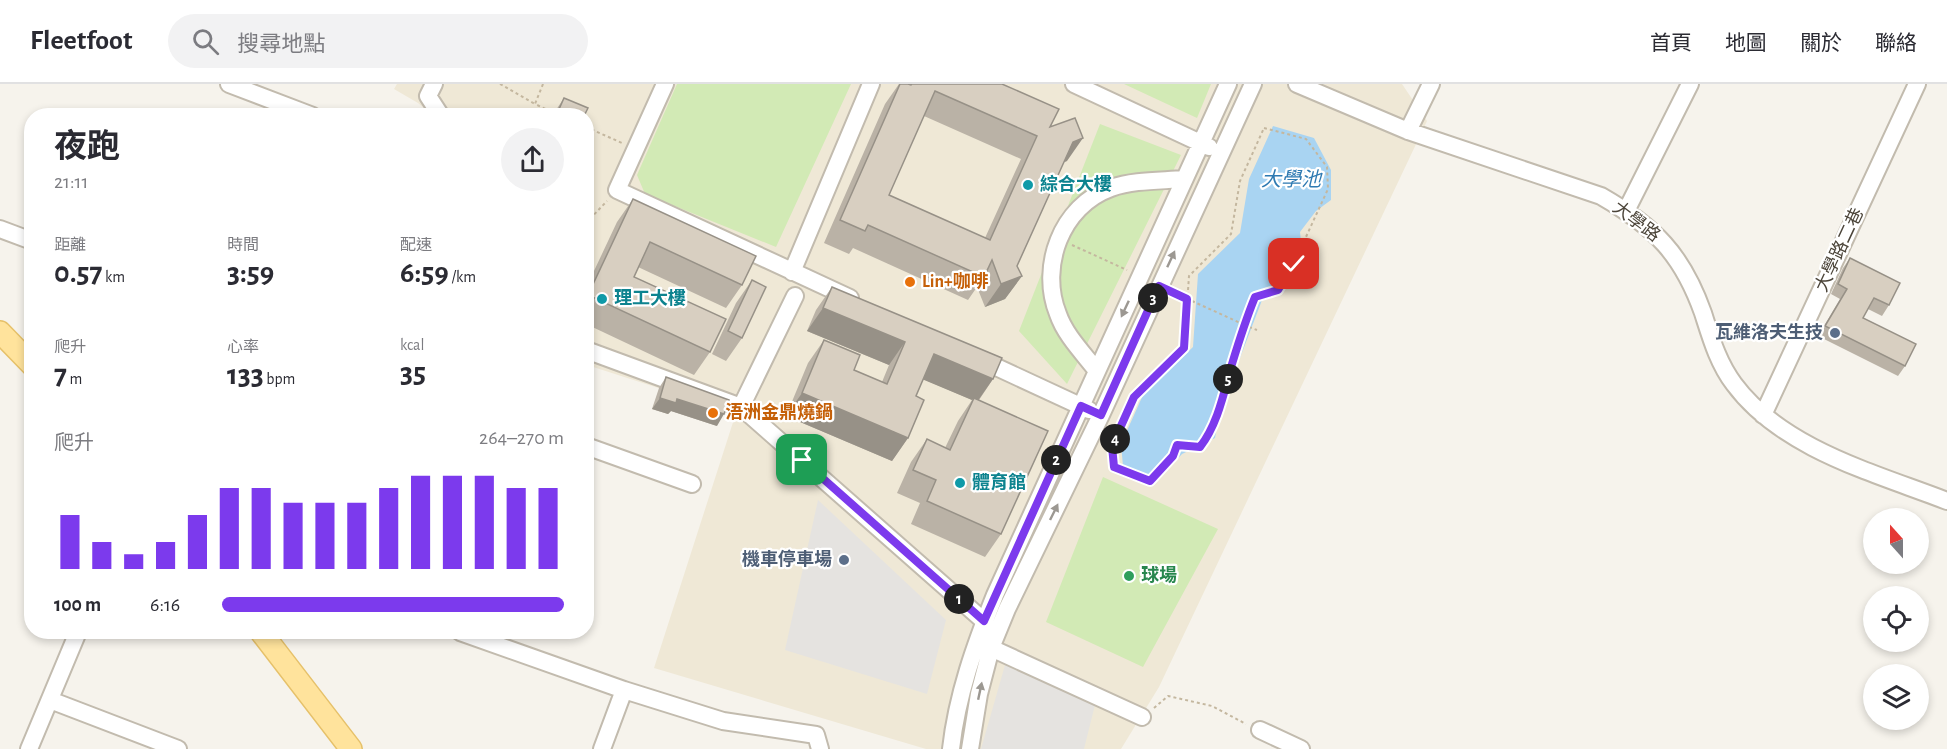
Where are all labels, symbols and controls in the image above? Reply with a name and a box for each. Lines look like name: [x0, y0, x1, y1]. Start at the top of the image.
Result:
search box: [168, 14, 588, 68]
icon: search: [189, 25, 222, 58]
text: Fleetfoot: [30, 27, 132, 55]
text: 搜尋地點: [237, 33, 325, 55]
text: 首頁: [1650, 33, 1692, 54]
text: 地圖: [1725, 33, 1767, 54]
text: 關於: [1800, 33, 1842, 54]
text: 聯絡: [1875, 33, 1917, 54]
button: share: [501, 128, 564, 191]
text: 夜跑: [54, 131, 120, 164]
water label: 大學池: [1261, 169, 1323, 190]
text: 21:11: [54, 172, 88, 192]
place label: 綜合大樓: [1040, 174, 1112, 194]
marker: 綜合大樓: [1021, 178, 1035, 192]
street label: 大學路: [1609, 197, 1664, 245]
street label: 大學路二巷: [1811, 205, 1867, 295]
text: 距離: [54, 237, 86, 253]
text: 時間: [227, 237, 259, 253]
text: 配速: [400, 237, 432, 253]
pin: [1268, 238, 1319, 289]
icon: check: [1277, 247, 1310, 280]
one-way arrow: [1167, 250, 1176, 267]
text: 0.57: [54, 258, 102, 288]
text: 3:59: [227, 258, 274, 288]
text: 6:59: [400, 258, 449, 288]
text: km: [102, 269, 125, 285]
text: /km: [449, 269, 476, 285]
place label: Lin+咖啡: [922, 272, 989, 291]
marker: Lin+咖啡: [903, 275, 917, 289]
pin: 3: [1138, 283, 1168, 313]
place label: 理工大樓: [614, 289, 686, 308]
text: 3: [1150, 290, 1156, 306]
marker: 理工大樓: [595, 292, 609, 306]
one-way arrow: [1120, 301, 1129, 318]
place label: 瓦維洛夫生技: [1715, 322, 1823, 342]
marker: 瓦維洛夫生技: [1828, 326, 1842, 340]
text: kcal: [400, 337, 424, 353]
text: 爬升: [54, 339, 86, 355]
text: 心率: [227, 339, 259, 355]
text: 35: [400, 358, 426, 388]
text: 7: [54, 360, 67, 390]
text: 133: [227, 360, 264, 390]
pin: 5: [1213, 364, 1243, 394]
text: m: [67, 371, 82, 387]
text: bpm: [264, 371, 295, 387]
text: 5: [1225, 371, 1231, 387]
place label: 浯洲金鼎燒鍋: [725, 402, 833, 422]
marker: 浯洲金鼎燒鍋: [706, 406, 720, 420]
pin: 4: [1100, 424, 1130, 454]
text: 264–270 m: [479, 428, 564, 448]
text: 4: [1111, 431, 1119, 447]
text: 爬升: [54, 433, 94, 453]
pin: [776, 434, 827, 485]
icon: arrive: [785, 443, 818, 476]
pin: 2: [1041, 445, 1071, 475]
text: 2: [1052, 452, 1060, 468]
place label: 體育館: [972, 472, 1026, 492]
marker: 體育館: [953, 476, 967, 490]
one-way arrow: [1049, 503, 1059, 520]
north arrow: [1863, 508, 1929, 574]
map controls: [1863, 508, 1929, 730]
place label: 機車停車場: [742, 549, 832, 569]
marker: 機車停車場: [837, 553, 851, 567]
place label: 球場: [1141, 566, 1177, 585]
marker: 球場: [1122, 569, 1136, 583]
pin: 1: [944, 584, 974, 614]
button: locate: [1863, 586, 1929, 652]
text: 1: [956, 591, 962, 607]
text: 100 m: [54, 595, 101, 615]
text: 6:16: [150, 595, 180, 615]
button: layers: [1863, 664, 1929, 730]
one-way arrow: [976, 682, 985, 701]

